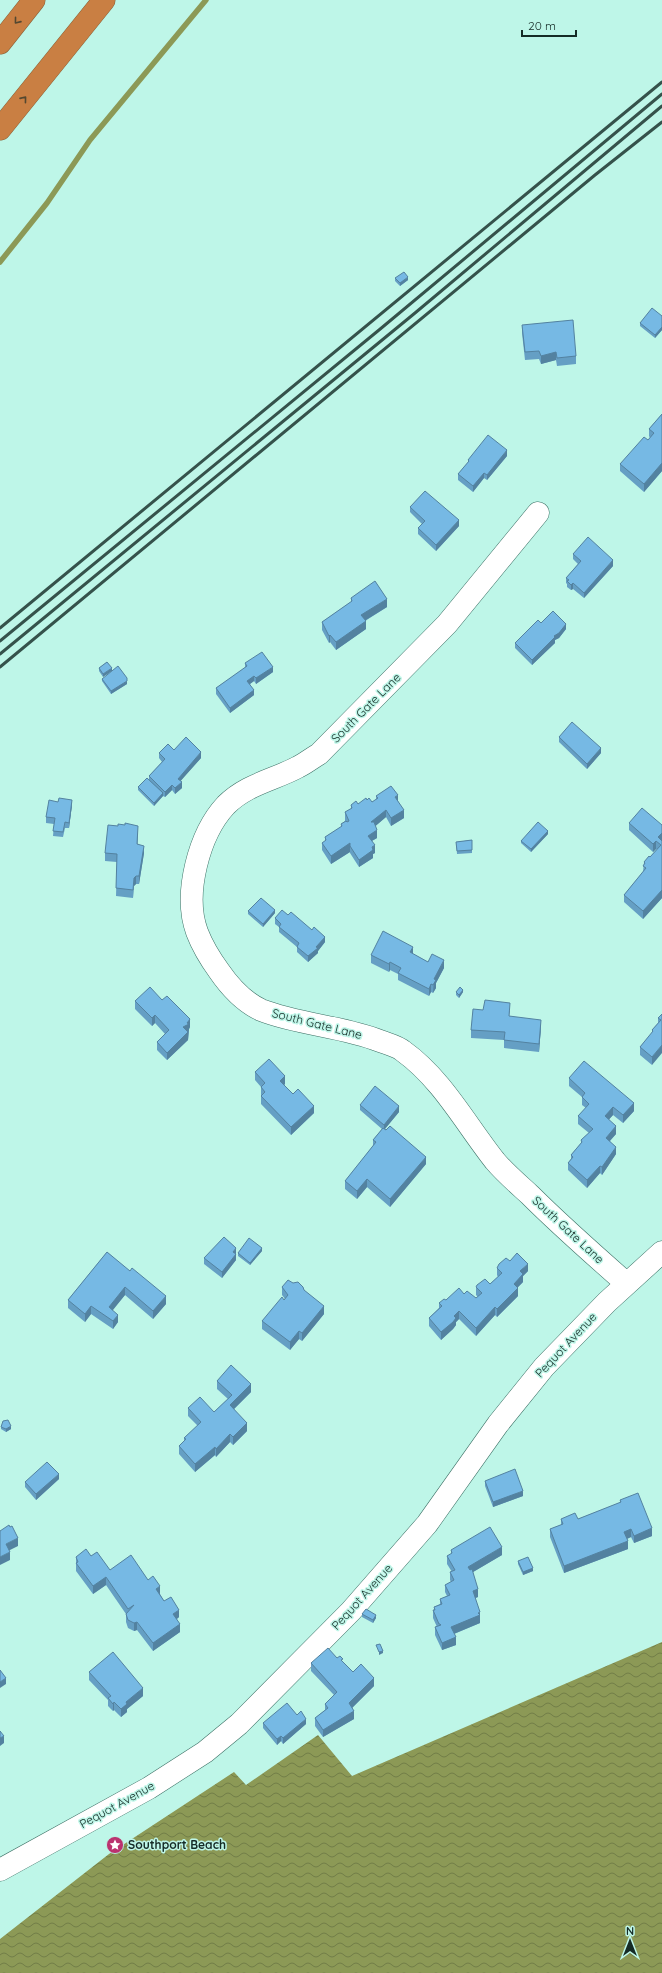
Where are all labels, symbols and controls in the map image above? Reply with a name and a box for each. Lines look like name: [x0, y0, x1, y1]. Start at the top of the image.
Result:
scale bar: [522, 12, 576, 38]
one-way arrow: [15, 17, 22, 24]
text: 20 m: [528, 18, 556, 33]
one-way arrow: [20, 96, 27, 103]
street label: South Gate Lane: [328, 670, 404, 746]
street label: South Gate Lane: [271, 1005, 364, 1042]
street label: South Gate Lane: [530, 1193, 607, 1267]
street label: Pequot Avenue: [532, 1309, 600, 1380]
street label: Pequot Avenue: [328, 1560, 395, 1633]
street label: Pequot Avenue: [77, 1778, 157, 1831]
place icon: Southport Beach: [105, 1835, 125, 1855]
place label: Southport Beach: [128, 1837, 226, 1852]
north arrow: [610, 1921, 650, 1961]
text: N: [626, 1924, 634, 1938]

